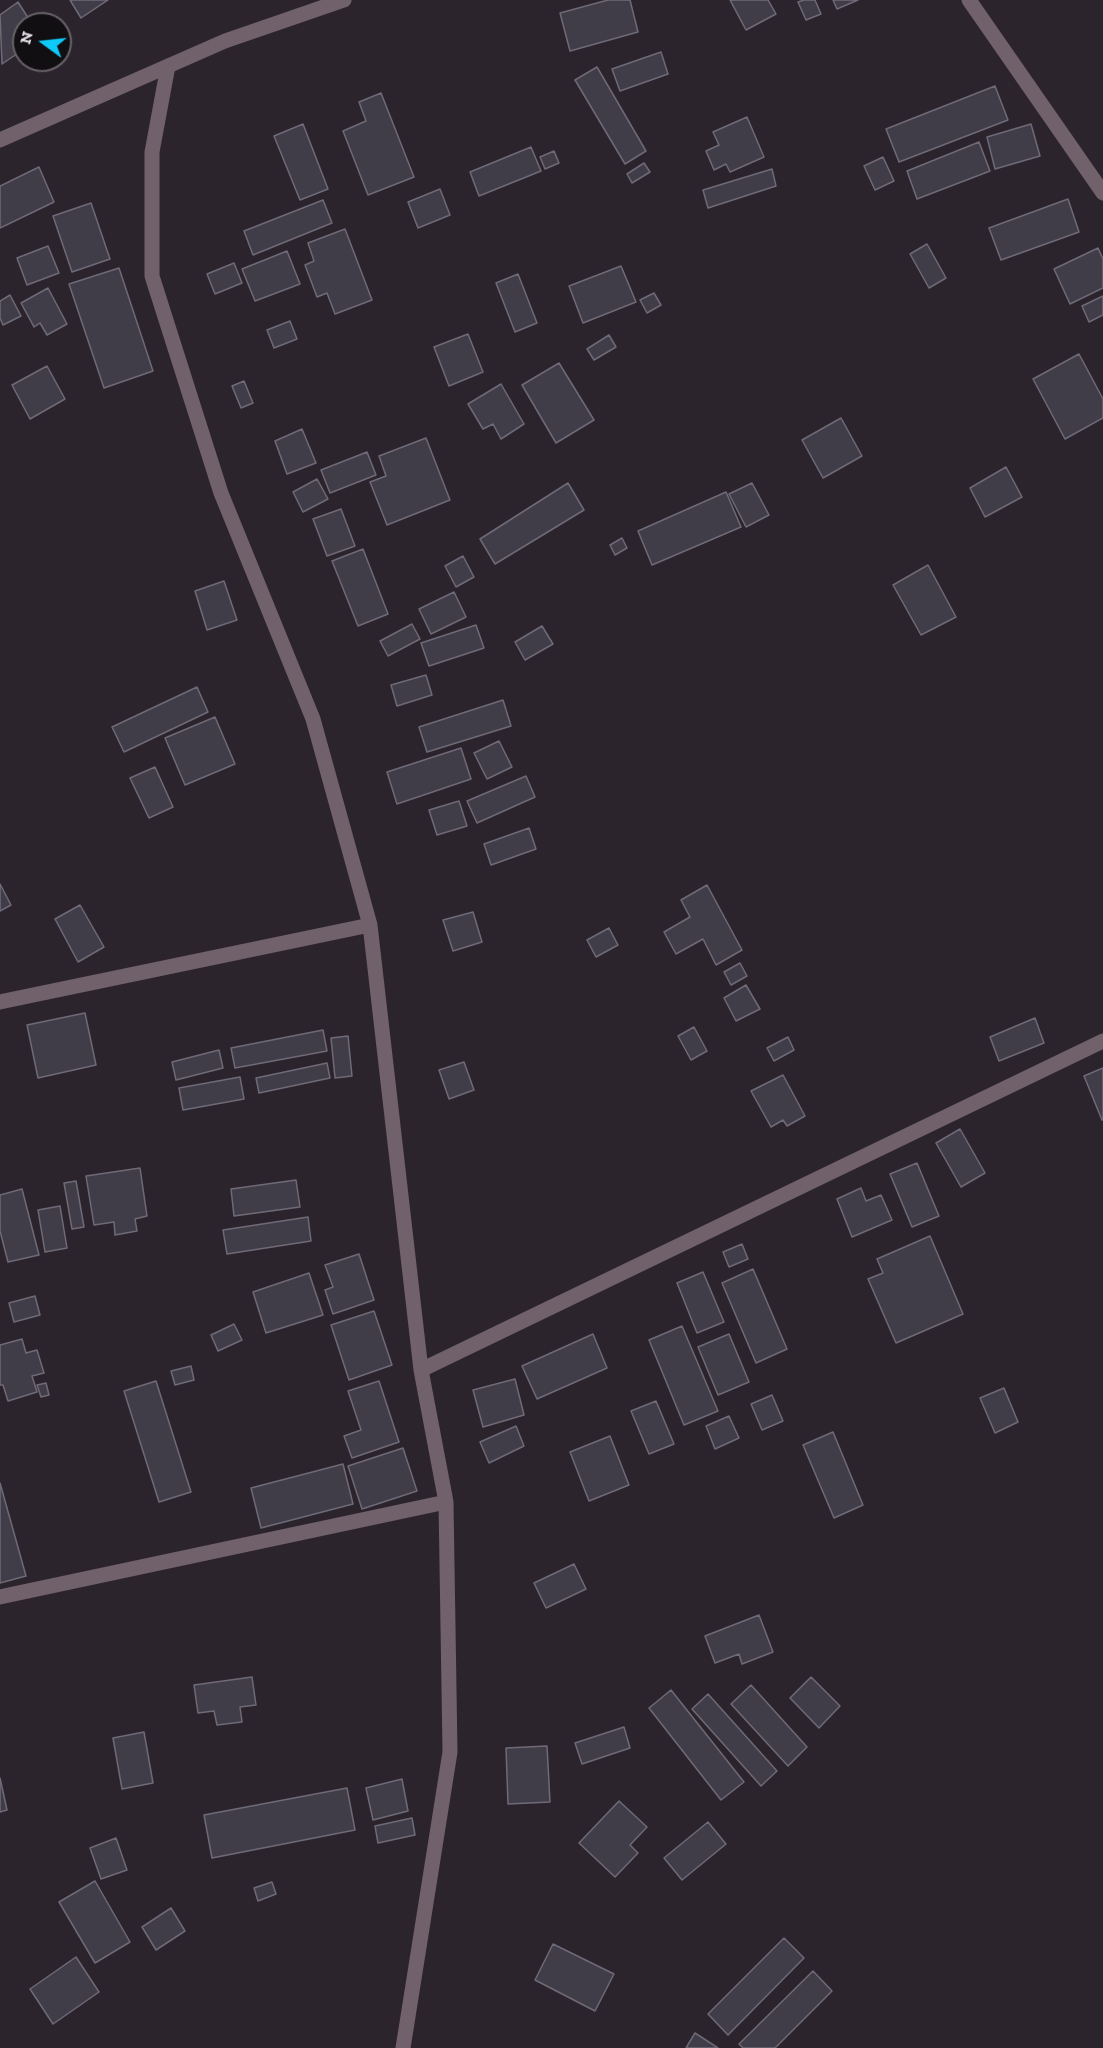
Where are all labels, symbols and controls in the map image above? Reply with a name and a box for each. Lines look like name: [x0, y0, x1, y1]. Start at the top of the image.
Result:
north arrow: [12, 12, 72, 72]
text: N: [15, 29, 37, 46]

